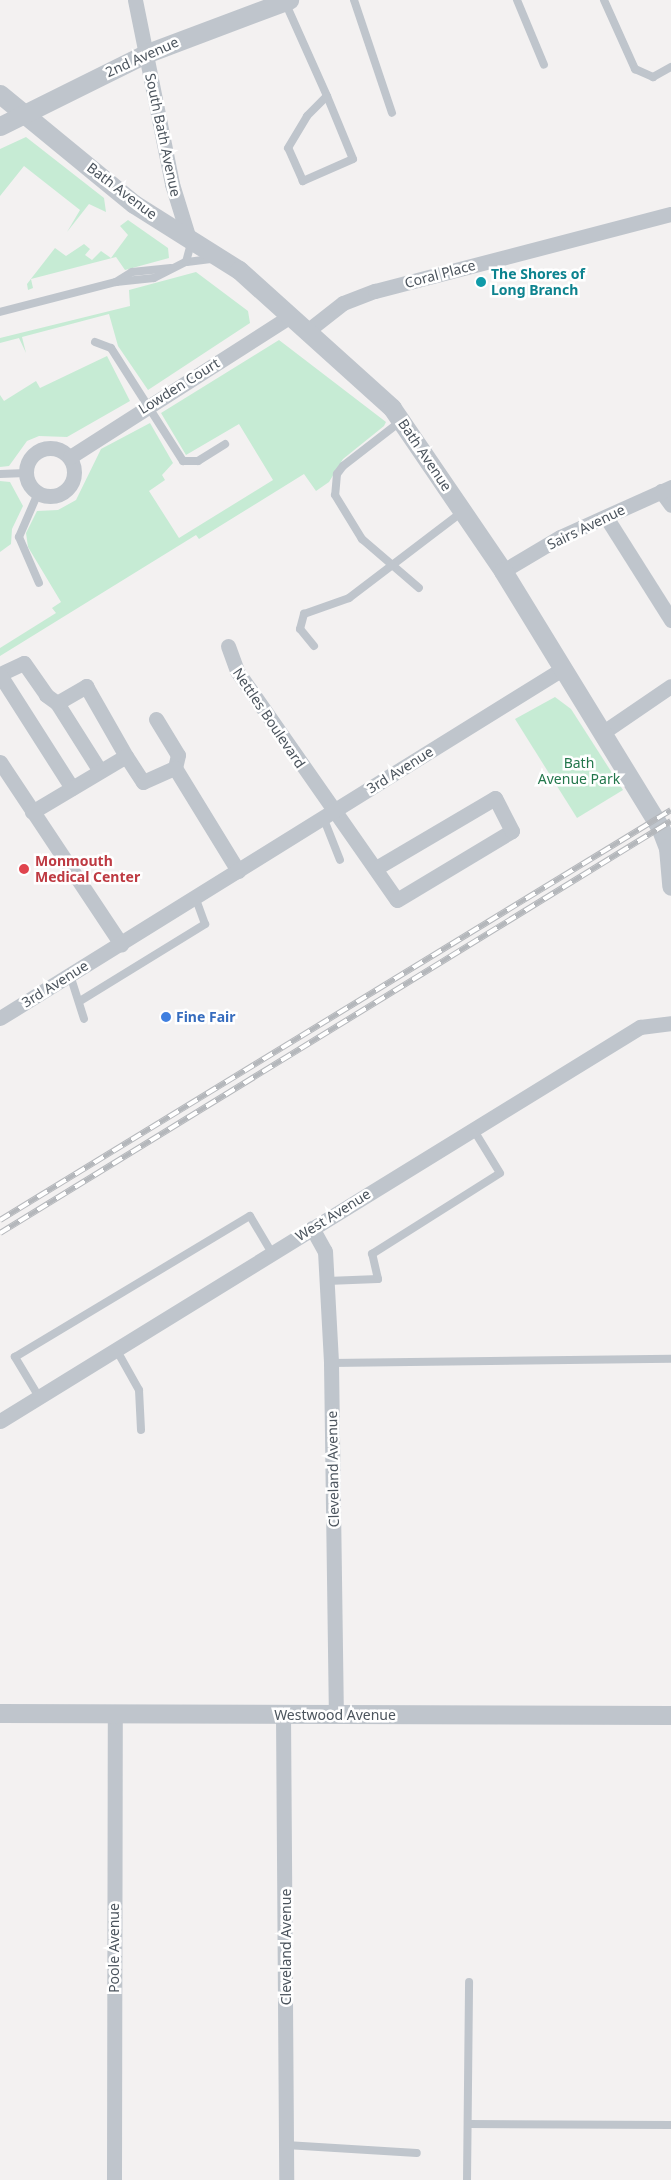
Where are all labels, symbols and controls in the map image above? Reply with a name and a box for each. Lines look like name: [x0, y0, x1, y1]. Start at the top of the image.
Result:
street label: 2nd Avenue: [103, 33, 181, 81]
street label: South Bath Avenue: [142, 72, 184, 198]
street label: Bath Avenue: [84, 159, 160, 223]
street label: Coral Place: [403, 257, 477, 291]
place label: The Shores of Long Branch: [491, 266, 585, 298]
marker: The Shores of Long Branch: [475, 276, 487, 288]
street label: Lowden Court: [135, 354, 223, 418]
street label: Bath Avenue: [395, 416, 455, 494]
street label: Sairs Avenue: [544, 501, 628, 553]
street label: Nettles Boulevard: [229, 665, 309, 771]
street label: 3rd Avenue: [364, 743, 436, 797]
park label: Bath Avenue Park: [538, 755, 620, 788]
place label: Monmouth Medical Center: [35, 853, 140, 886]
marker: Monmouth Medical Center: [17, 862, 31, 876]
street label: 3rd Avenue: [19, 957, 91, 1011]
place label: Fine Fair: [176, 1009, 235, 1025]
marker: Fine Fair: [160, 1011, 172, 1023]
street label: West Avenue: [292, 1185, 374, 1245]
street label: Cleveland Avenue: [324, 1411, 342, 1527]
street label: Westwood Avenue: [274, 1707, 396, 1723]
street label: Cleveland Avenue: [278, 1889, 294, 2005]
street label: Poole Avenue: [106, 1903, 122, 1993]

